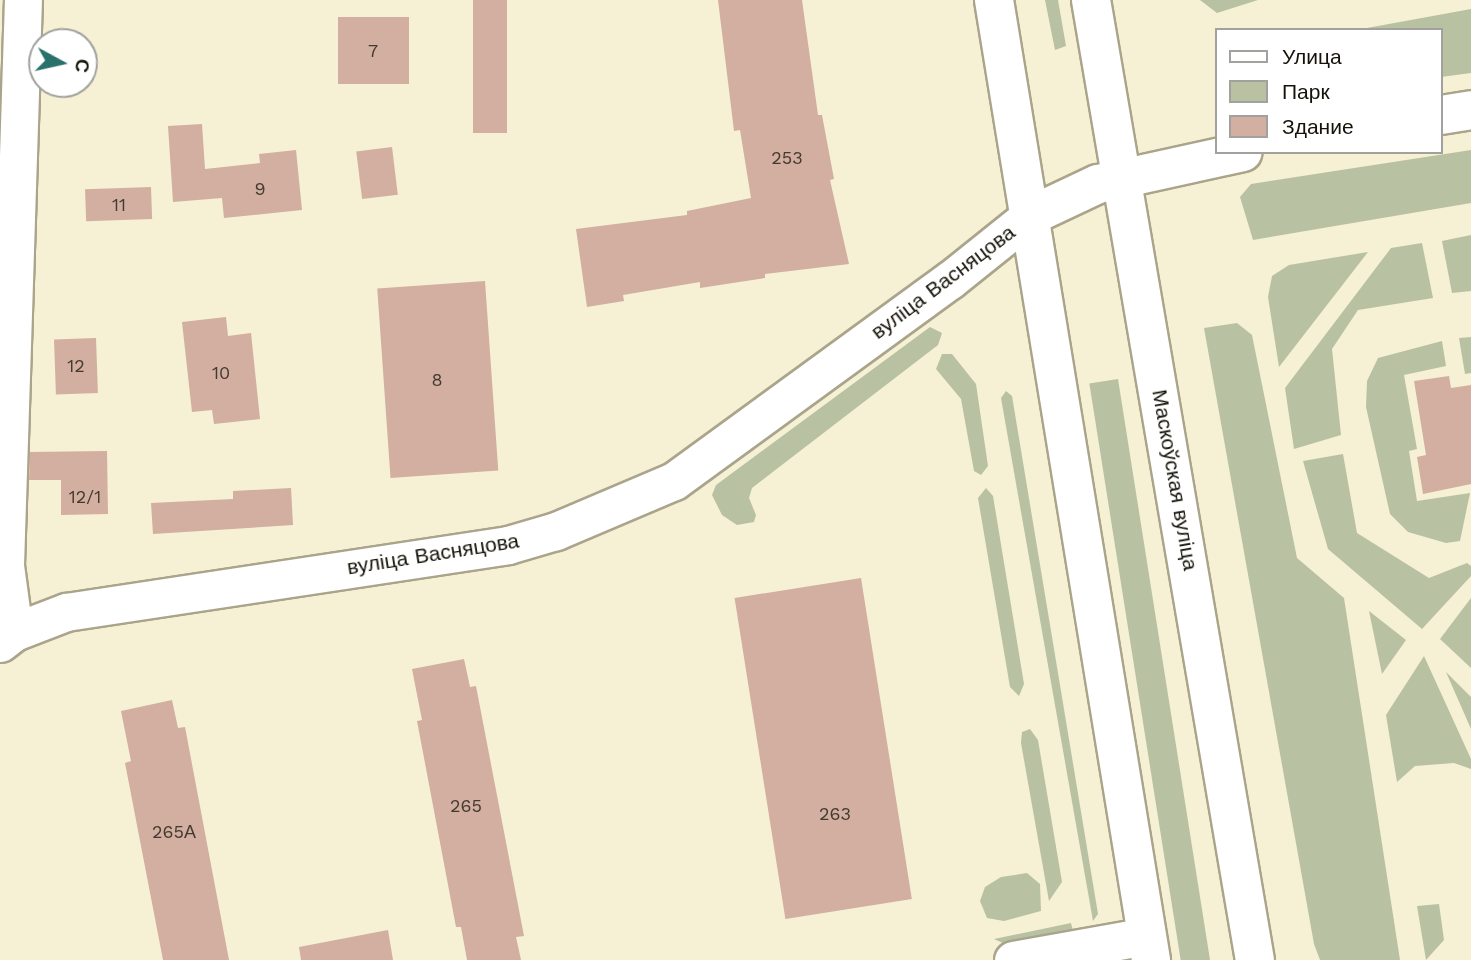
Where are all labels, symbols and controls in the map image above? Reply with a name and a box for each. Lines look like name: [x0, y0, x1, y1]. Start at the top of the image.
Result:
north arrow: [28, 28, 98, 98]
legend: [1216, 28, 1443, 154]
house number: 7: [368, 40, 378, 62]
text: Улица: [1282, 44, 1342, 69]
text: С: [70, 57, 95, 74]
text: Парк: [1282, 79, 1330, 104]
text: Здание: [1282, 114, 1354, 139]
house number: 253: [771, 147, 803, 169]
house number: 9: [254, 178, 266, 200]
house number: 11: [112, 194, 126, 216]
street label: вуліца Васняцова: [866, 220, 1020, 344]
house number: 12: [67, 355, 85, 377]
house number: 10: [212, 362, 230, 384]
house number: 8: [431, 369, 443, 391]
street label: Маскоўская вуліца: [1147, 388, 1203, 572]
house number: 12/1: [69, 486, 101, 508]
street label: вуліца Васняцова: [345, 528, 521, 580]
house number: 265: [450, 795, 482, 817]
house number: 263: [819, 803, 851, 825]
house number: 265А: [152, 821, 196, 843]

